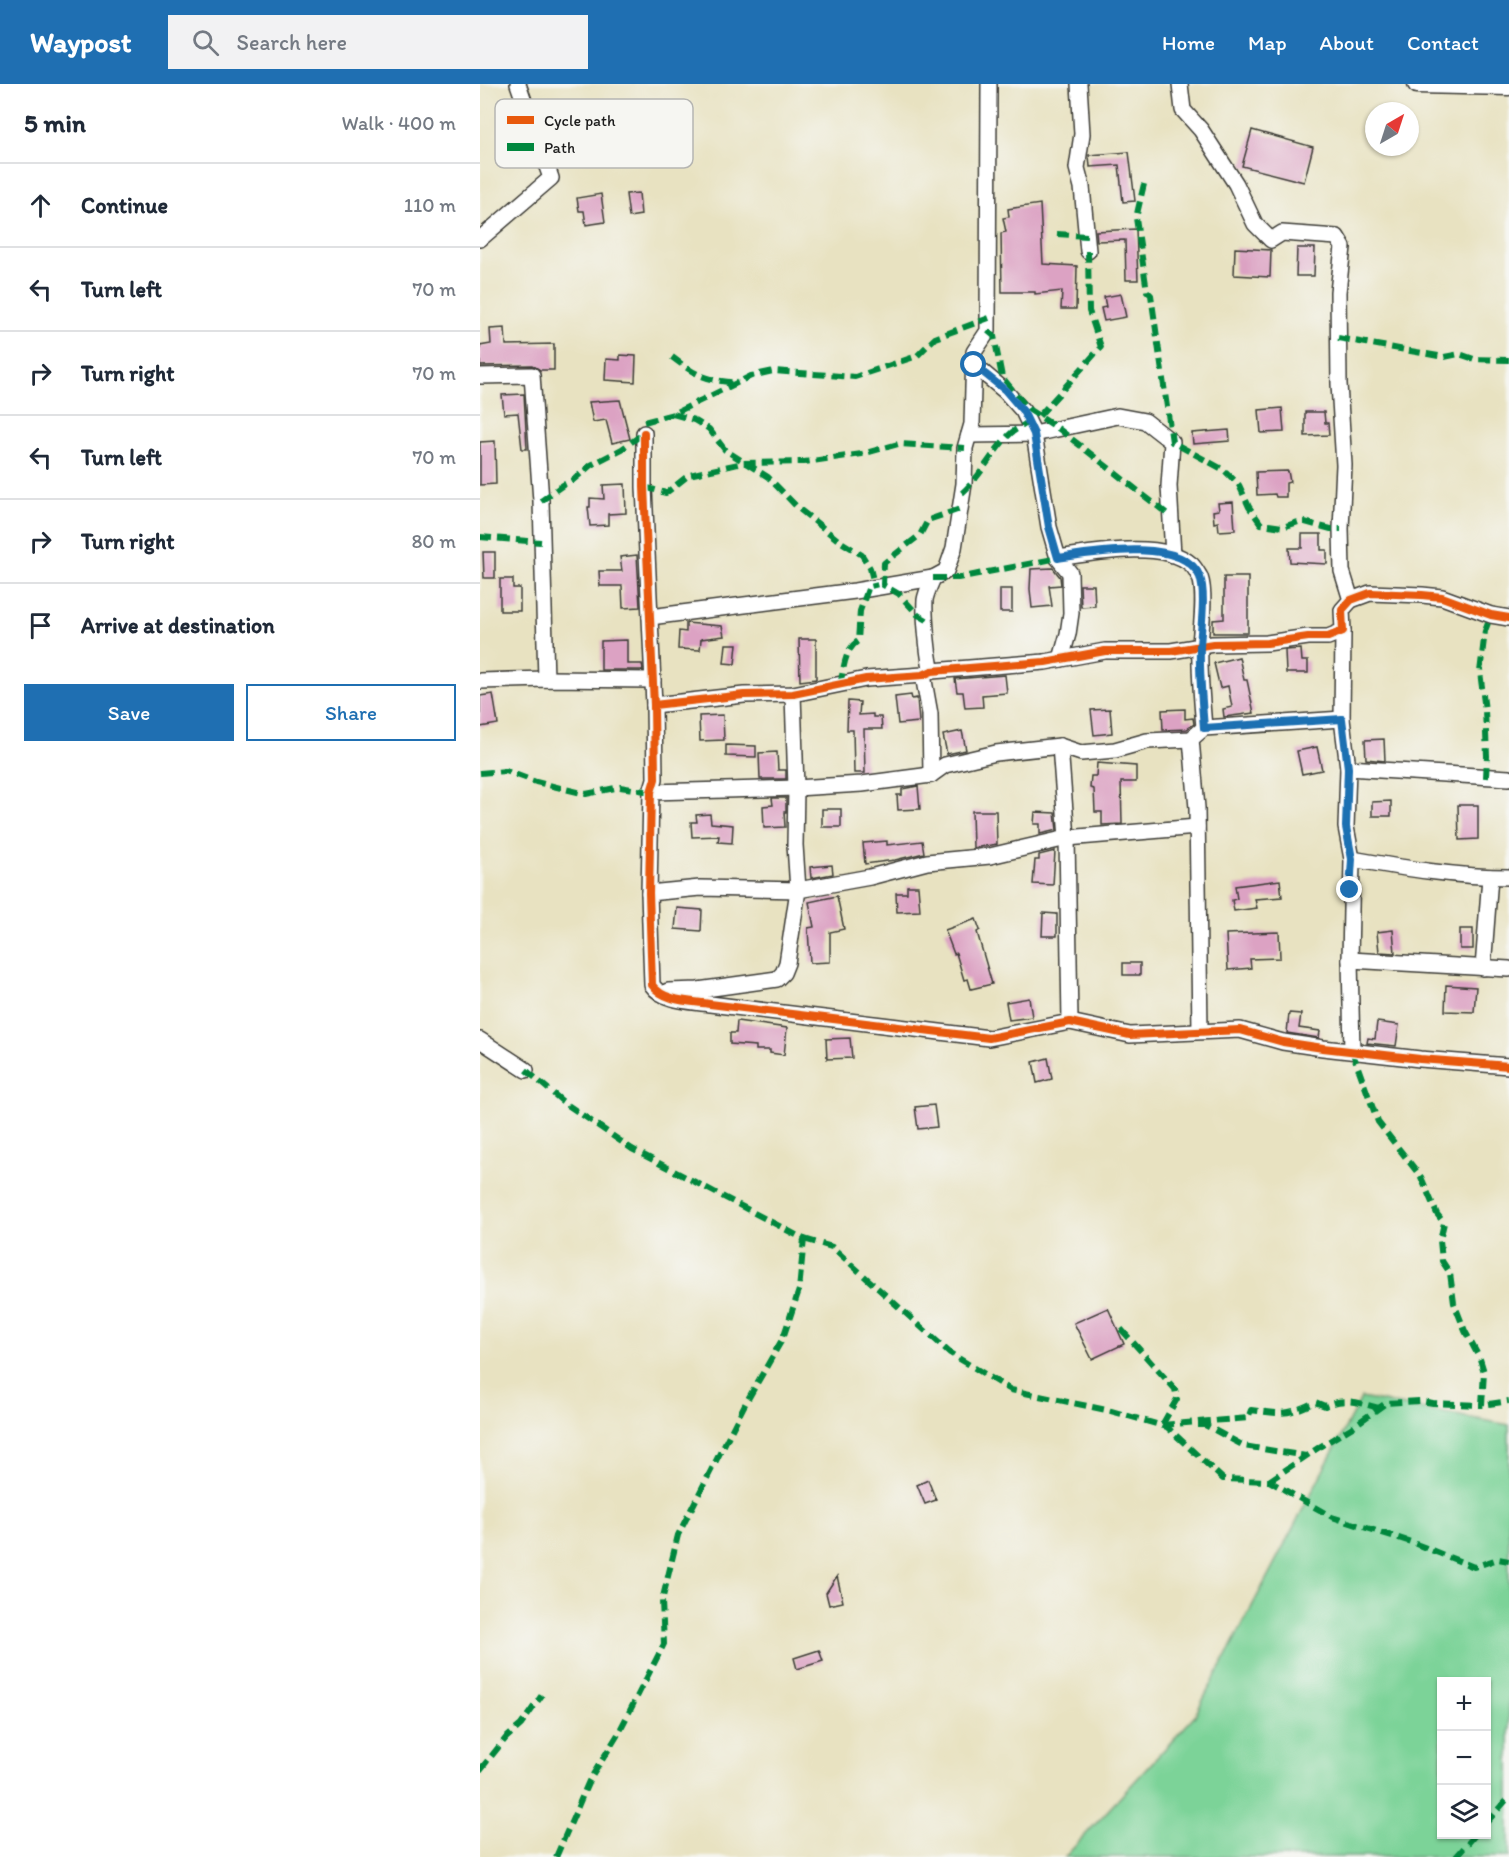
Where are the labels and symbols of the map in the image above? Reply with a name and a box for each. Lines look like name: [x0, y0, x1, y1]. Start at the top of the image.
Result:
legend: [495, 99, 693, 168]
north arrow: [1365, 102, 1419, 156]
text: Cycle path: [544, 111, 616, 130]
text: Path: [544, 138, 575, 157]
route start: [960, 351, 986, 377]
route end: [1336, 876, 1362, 902]

